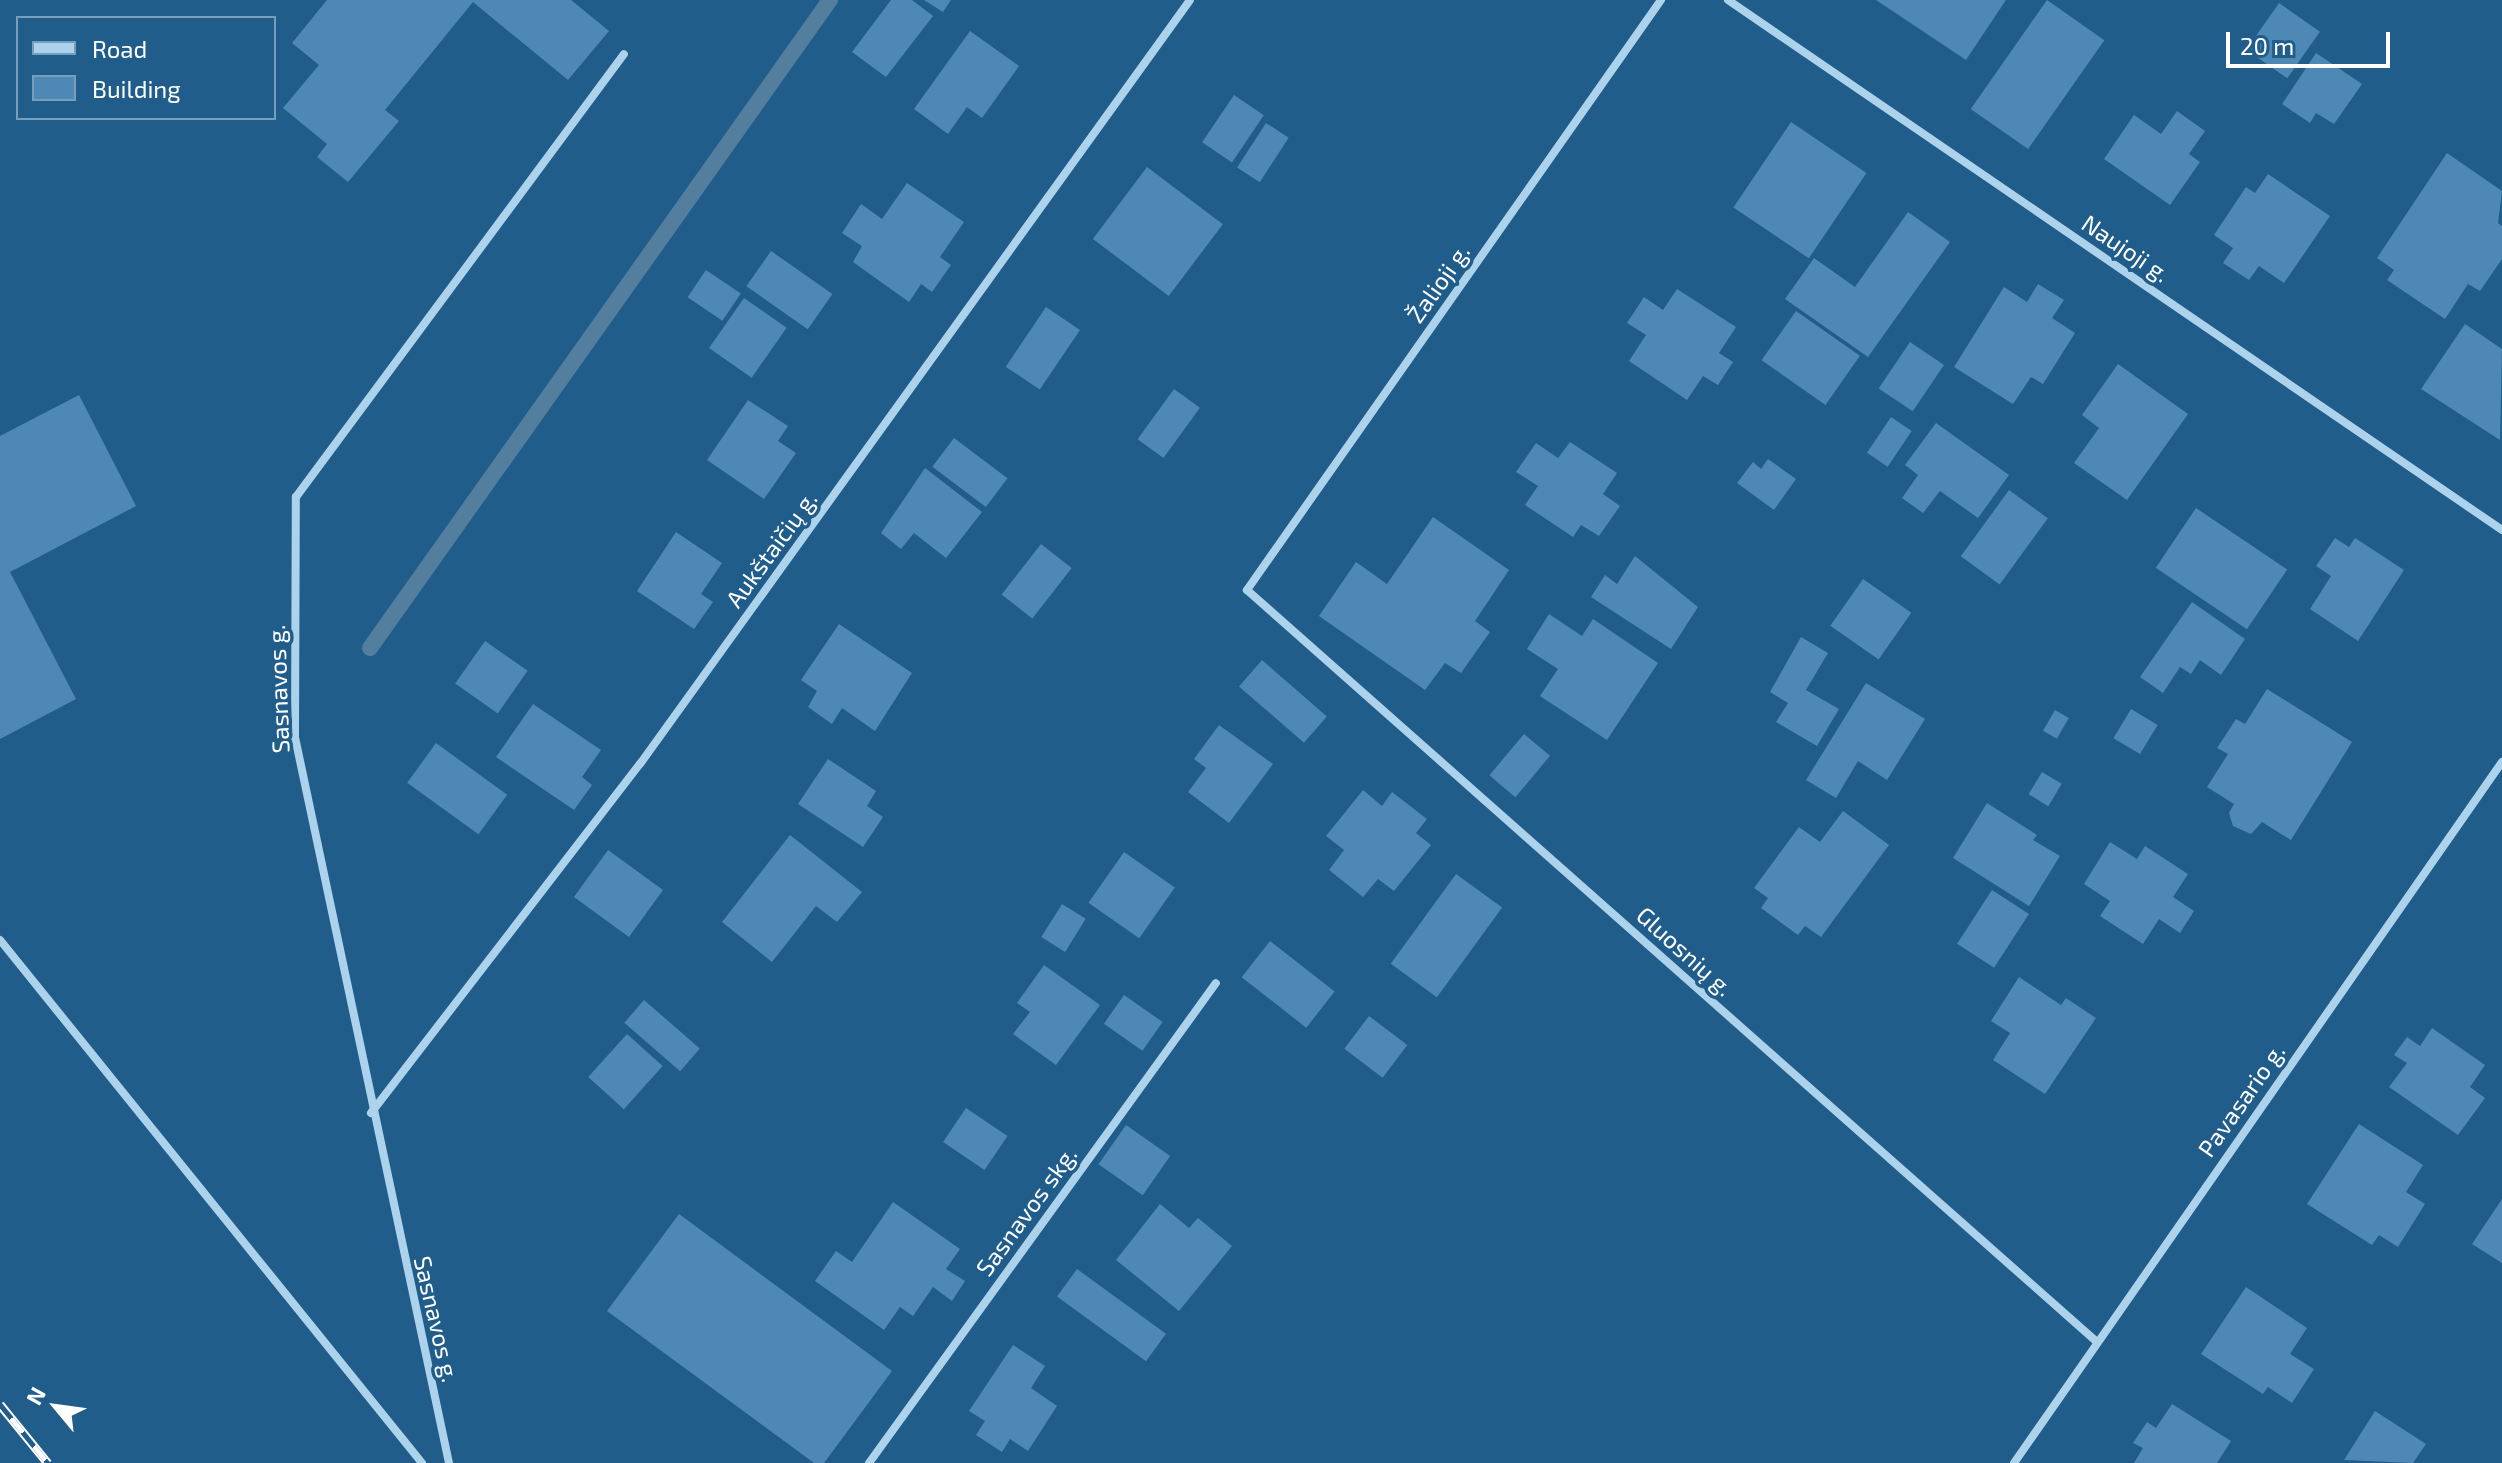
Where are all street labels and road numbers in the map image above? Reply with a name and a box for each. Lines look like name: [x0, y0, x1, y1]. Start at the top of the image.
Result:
street label: Naujoji g.: [2077, 208, 2175, 288]
street label: Žalioji g.: [1400, 238, 1476, 328]
street label: Aukštaičių g.: [719, 485, 823, 613]
street label: Sasnavos g.: [261, 624, 295, 754]
street label: Gluosnių g.: [1631, 900, 1739, 1002]
street label: Pavasario g.: [2191, 1038, 2291, 1162]
street label: Sasnavos skg.: [969, 1141, 1083, 1281]
street label: Sasnavos g.: [409, 1253, 465, 1385]

